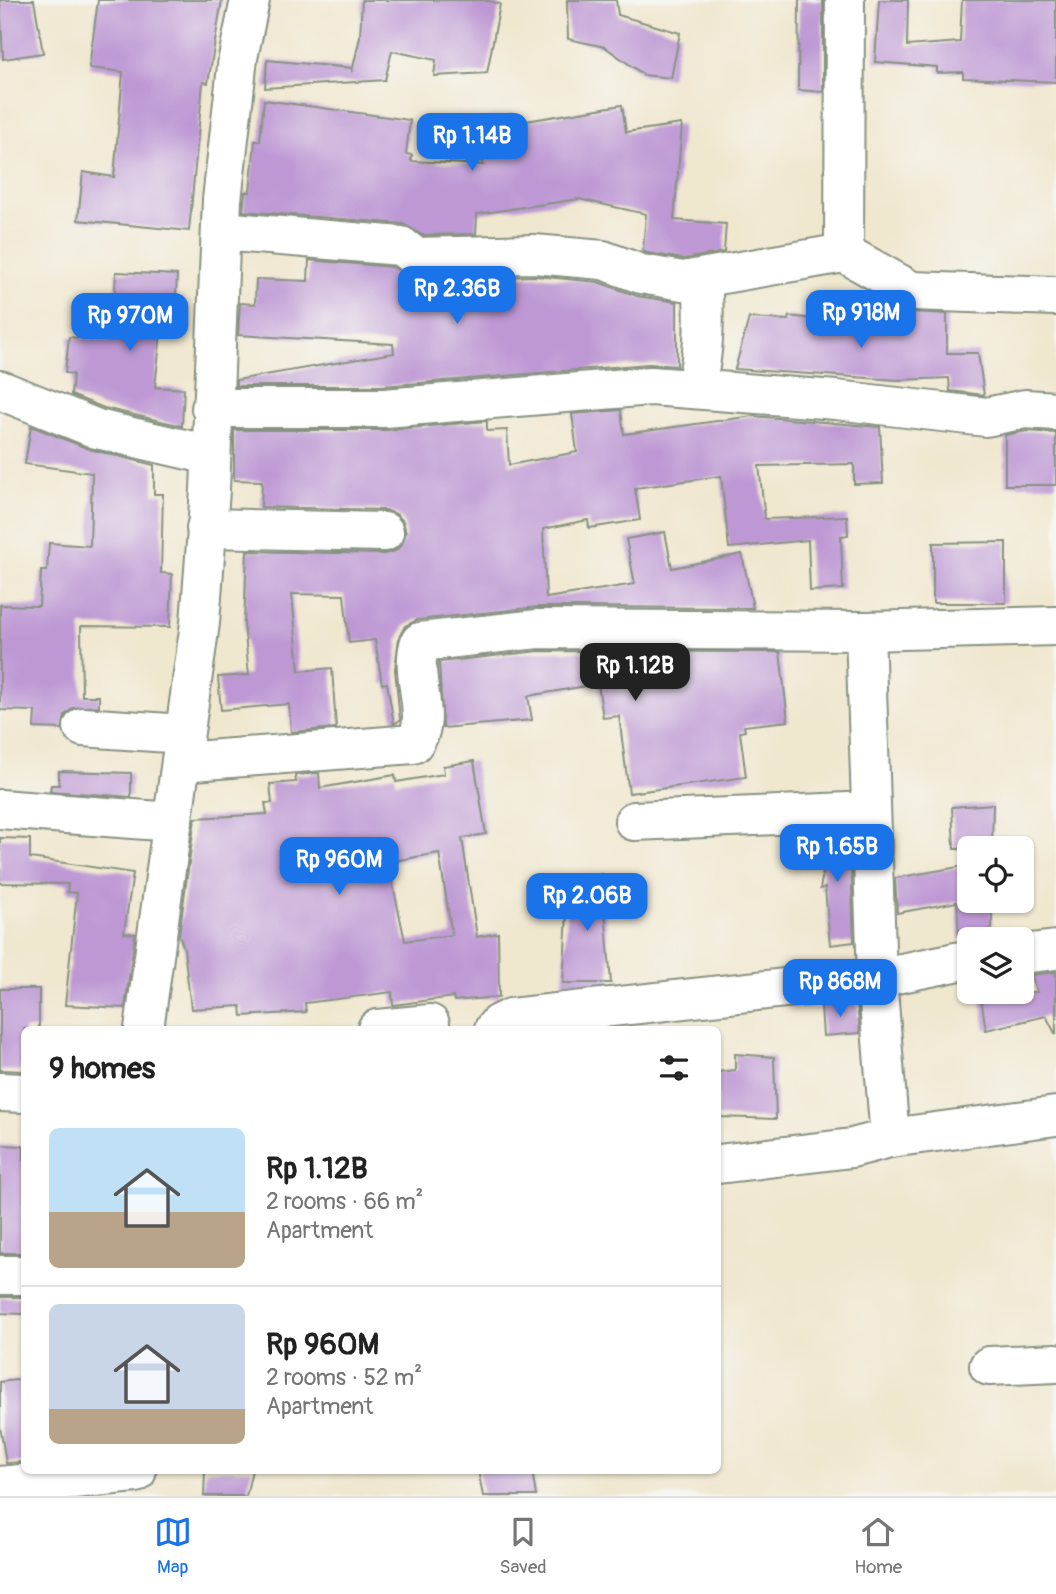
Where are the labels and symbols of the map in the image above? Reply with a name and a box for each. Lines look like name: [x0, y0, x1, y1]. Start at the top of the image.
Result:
pin: Rp 1.14B: [400, 114, 544, 173]
pin: Rp 2.36B: [385, 266, 529, 326]
pin: Rp 918M: [796, 290, 926, 350]
pin: Rp 970M: [65, 294, 195, 353]
pin: Rp 1.12B: [563, 644, 707, 703]
pin: Rp 1.65B: [765, 824, 909, 884]
pin: Rp 960M: [274, 838, 404, 897]
pin: Rp 2.06B: [515, 874, 659, 933]
pin: Rp 868M: [775, 960, 905, 1019]

